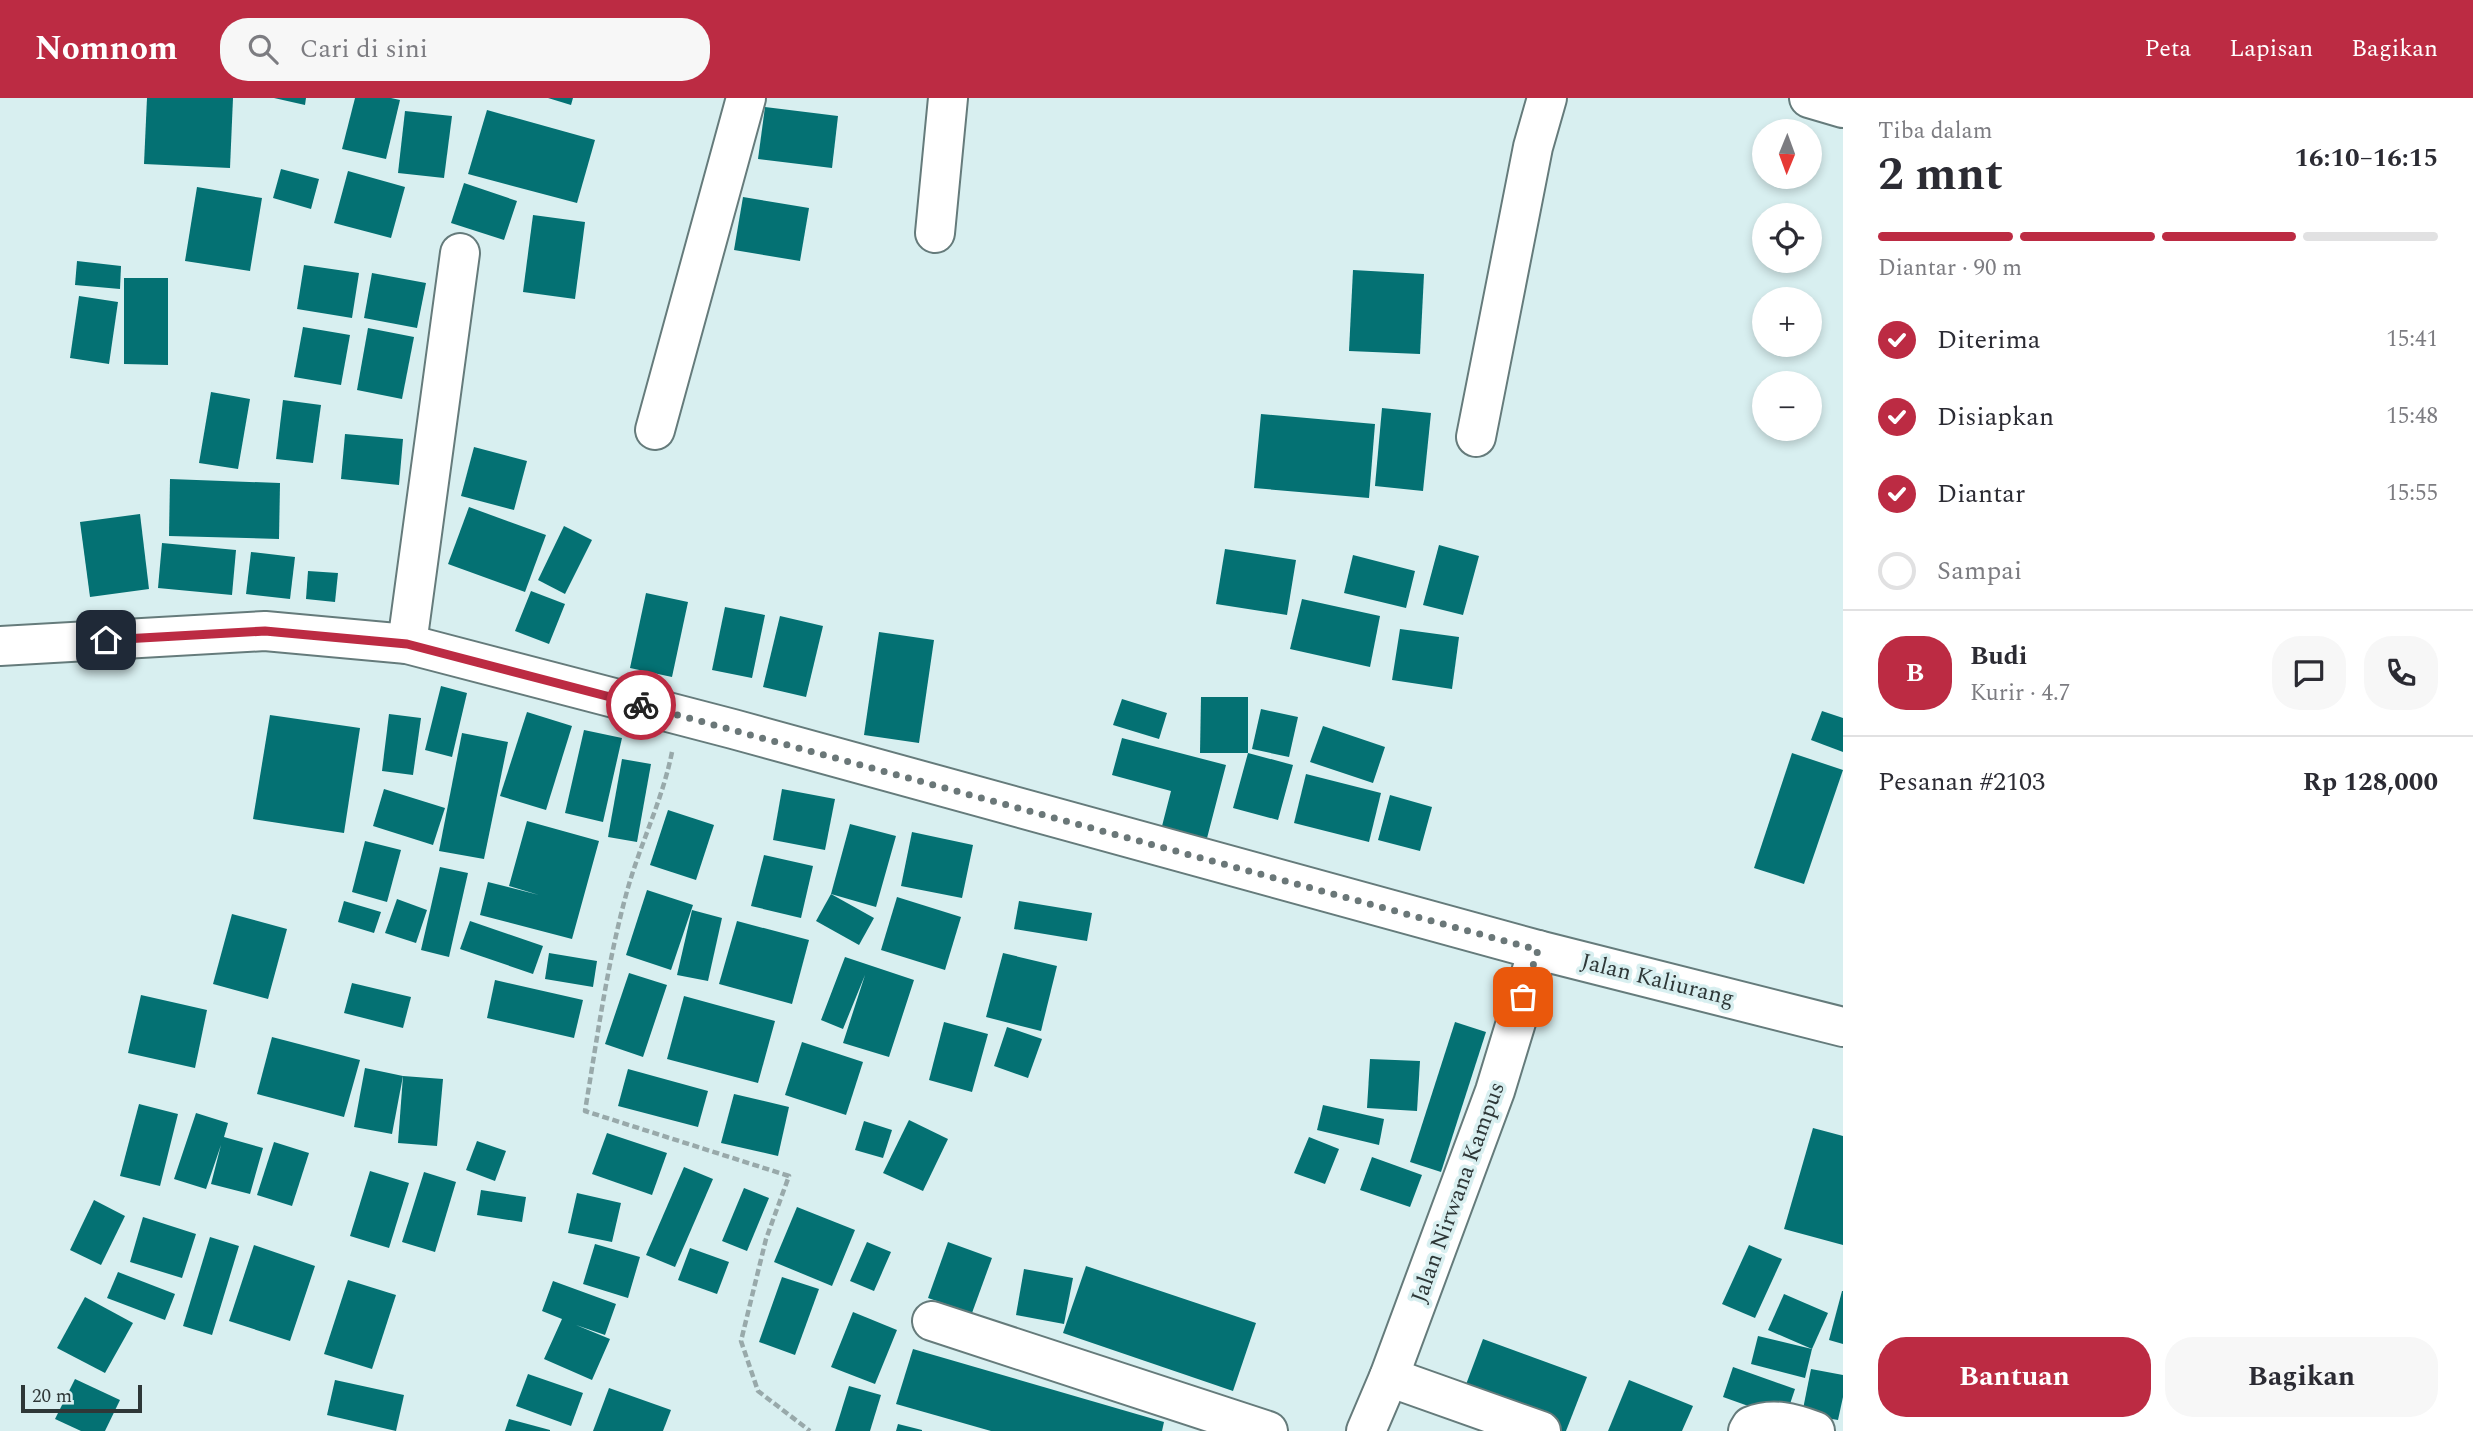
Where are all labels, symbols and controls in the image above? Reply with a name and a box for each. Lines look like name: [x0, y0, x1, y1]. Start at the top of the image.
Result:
search box: [220, 18, 710, 81]
text: Nomnom: [35, 24, 178, 74]
text: Cari di sini: [300, 29, 428, 69]
icon: search: [244, 30, 282, 68]
text: Peta: [2144, 31, 2191, 67]
text: Lapisan: [2229, 31, 2313, 67]
text: Bagikan: [2351, 31, 2438, 67]
text: Tiba dalam: [1878, 114, 1992, 149]
north arrow: [1752, 119, 1822, 189]
map controls: [1752, 119, 1822, 441]
text: 16:10–16:15: [2294, 138, 2438, 178]
text: 2 mnt: [1878, 140, 2003, 210]
button: locate: [1752, 203, 1822, 273]
text: Diantar · 90 m: [1878, 251, 2022, 286]
button: +: [1752, 287, 1822, 357]
text: Diterima: [1937, 320, 2040, 360]
icon: check: [1878, 321, 1916, 359]
text: 15:41: [2386, 322, 2438, 357]
button: −: [1752, 371, 1822, 441]
text: Disiapkan: [1937, 397, 2054, 437]
icon: check: [1878, 398, 1916, 436]
text: 15:48: [2386, 399, 2438, 434]
text: Diantar: [1937, 474, 2025, 514]
icon: check: [1878, 475, 1916, 513]
text: 15:55: [2386, 476, 2438, 511]
text: Sampai: [1937, 551, 2022, 591]
pin: [76, 610, 136, 670]
icon: home: [87, 621, 125, 659]
text: Budi: [1970, 636, 2028, 676]
button: chat: [2272, 636, 2346, 710]
button: phone: [2364, 636, 2438, 710]
text: B: [1906, 653, 1924, 693]
courier: [606, 670, 676, 740]
text: Kurir · 4.7: [1970, 676, 2070, 711]
icon: bike: [622, 686, 660, 724]
text: Pesanan #2103: [1878, 762, 2045, 802]
text: Rp 128,000: [2303, 762, 2438, 802]
street label: Jalan Kaliurang: [1577, 944, 1738, 1016]
pin: [1493, 967, 1553, 1027]
icon: bag: [1504, 978, 1542, 1016]
street label: Jalan Nirwana Kampus: [1402, 1077, 1515, 1308]
button: Bantuan: [1878, 1337, 2151, 1417]
button: Bagikan: [2165, 1337, 2438, 1417]
scale bar: [21, 1382, 142, 1414]
text: 20 m: [32, 1382, 72, 1411]

